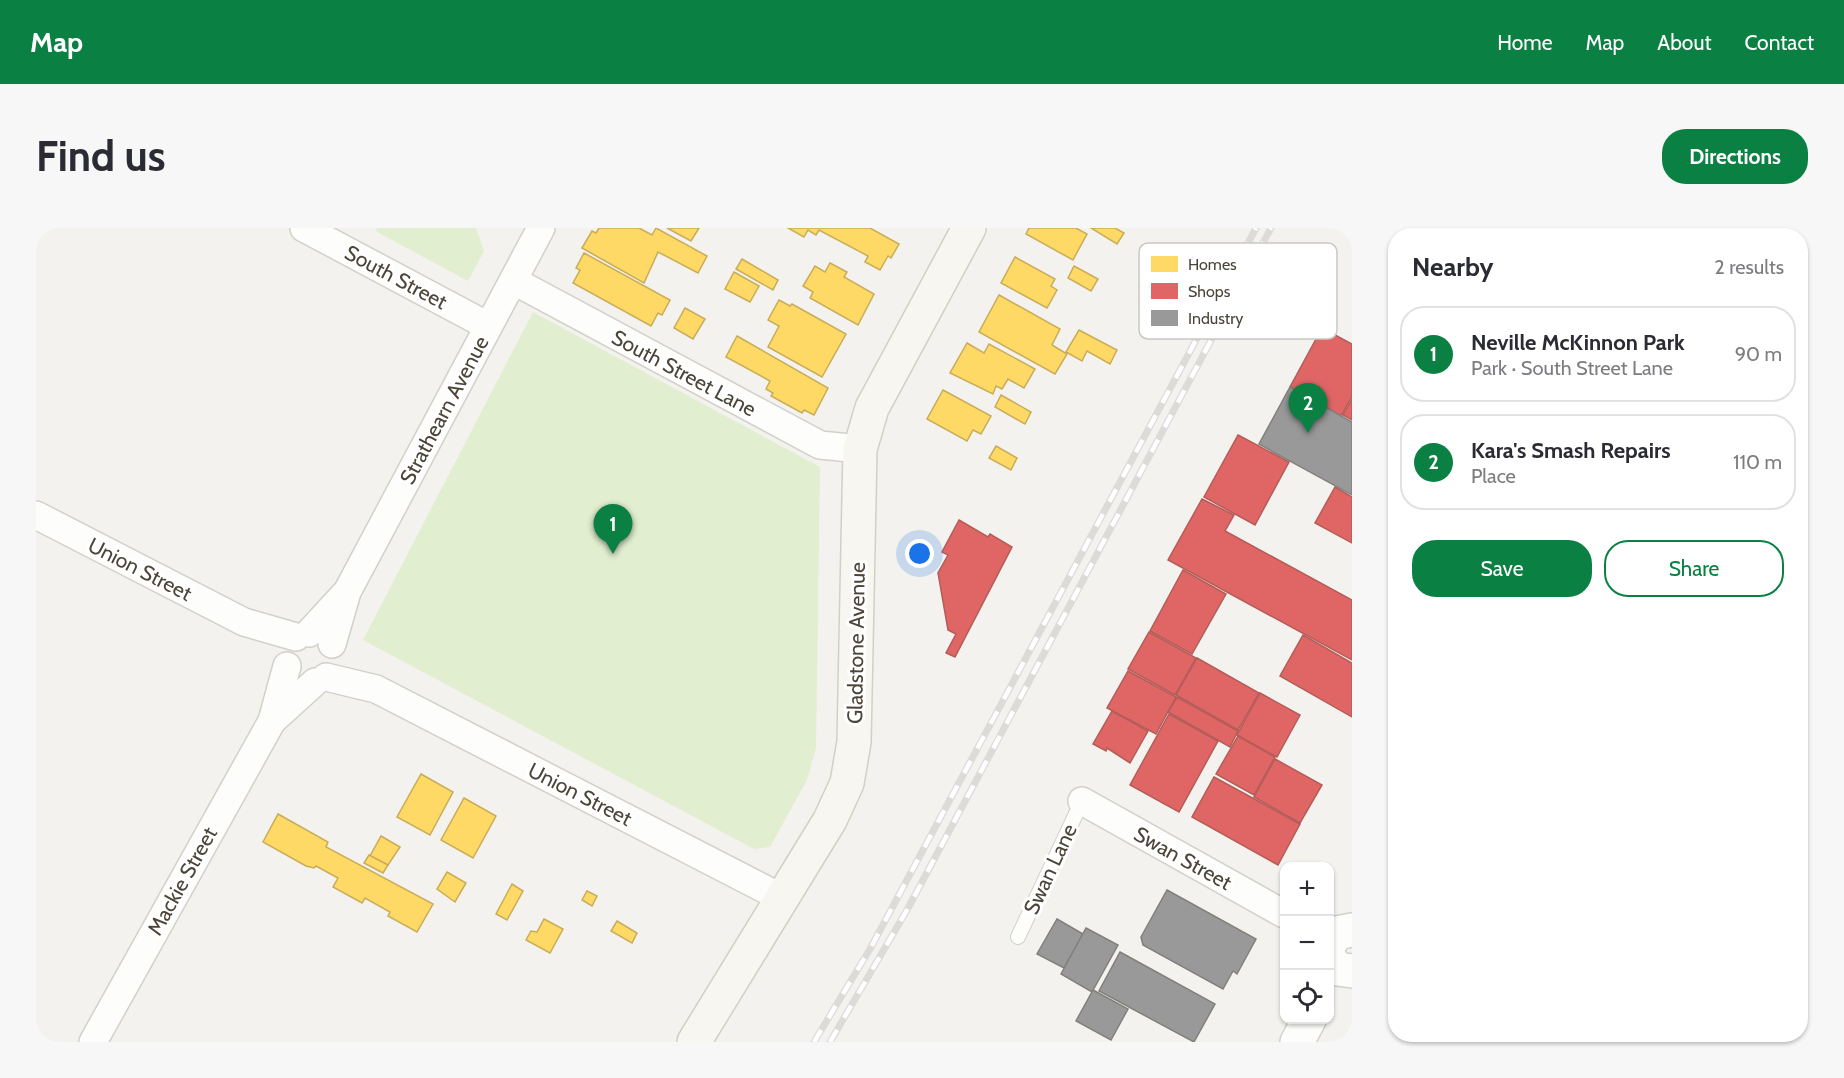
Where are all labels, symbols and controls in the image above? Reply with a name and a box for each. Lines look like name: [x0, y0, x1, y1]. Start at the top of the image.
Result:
text: Map: [30, 25, 83, 59]
text: Home: [1497, 30, 1553, 55]
text: Map: [1586, 30, 1624, 55]
text: About: [1657, 30, 1711, 55]
text: Contact: [1744, 30, 1814, 55]
button: Directions: [1662, 129, 1808, 184]
text: Find us: [36, 130, 165, 182]
street label: South Street: [341, 240, 451, 314]
legend: [1139, 243, 1337, 339]
text: Nearby: [1412, 251, 1493, 283]
text: Homes: [1188, 255, 1237, 274]
text: 2 results: [1714, 255, 1784, 279]
text: Shops: [1188, 282, 1231, 301]
text: Industry: [1188, 309, 1243, 328]
street label: South Street Lane: [608, 324, 761, 422]
text: Neville McKinnon Park: [1471, 329, 1685, 356]
street label: Strathearn Avenue: [394, 331, 494, 488]
text: 1: [1430, 342, 1437, 366]
text: 90 m: [1735, 342, 1782, 366]
text: Park · South Street Lane: [1471, 356, 1673, 380]
pin: 2: [1288, 384, 1328, 433]
text: Kara's Smash Repairs: [1471, 437, 1670, 464]
text: 2: [1428, 450, 1439, 474]
text: 110 m: [1733, 450, 1782, 474]
text: Place: [1471, 464, 1516, 488]
pin: 1: [594, 504, 632, 554]
street label: Union Street: [84, 532, 196, 606]
your location: [905, 539, 934, 568]
button: Save: [1412, 540, 1592, 597]
button: Share: [1604, 540, 1784, 597]
street label: Gladstone Avenue: [842, 562, 870, 724]
street label: Union Street: [524, 757, 636, 831]
street label: Swan Lane: [1018, 820, 1082, 918]
street label: Swan Street: [1130, 821, 1236, 895]
street label: Mackie Street: [142, 823, 222, 939]
map controls: [1280, 862, 1334, 1024]
button: +: [1280, 862, 1334, 916]
button: −: [1280, 916, 1334, 970]
button: locate: [1280, 970, 1334, 1024]

